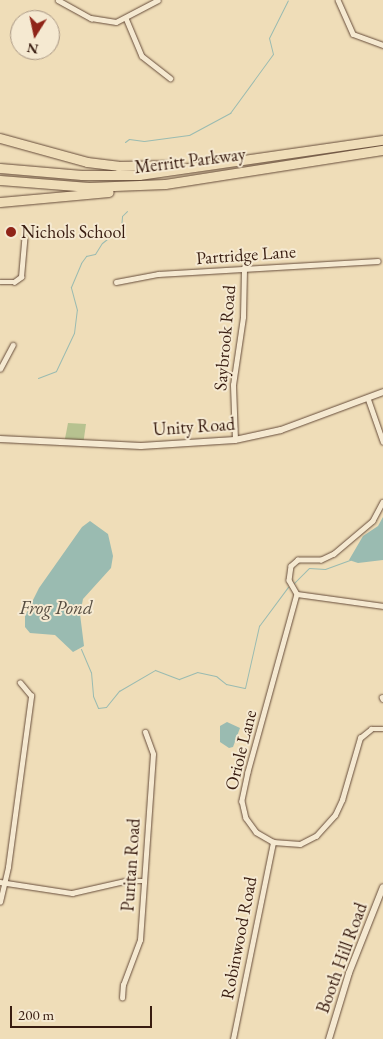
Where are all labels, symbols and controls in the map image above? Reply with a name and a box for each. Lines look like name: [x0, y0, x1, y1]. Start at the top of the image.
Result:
north arrow: [10, 10, 60, 60]
text: N: [25, 39, 40, 59]
street label: Merritt Parkway: [133, 143, 247, 179]
place label: Nichols School: [21, 221, 125, 243]
marker: Nichols School: [5, 226, 17, 238]
street label: Partridge Lane: [195, 241, 297, 269]
street label: Saybrook Road: [210, 284, 240, 392]
street label: Unity Road: [152, 413, 236, 441]
water label: Frog Pond: [19, 597, 93, 619]
street label: Oriole Lane: [221, 708, 261, 792]
street label: Puritan Road: [117, 818, 145, 912]
street label: Robinwood Road: [217, 875, 261, 1001]
street label: Booth Hill Road: [312, 900, 372, 1016]
scale bar: [12, 996, 155, 1028]
text: 200 m: [18, 1005, 54, 1024]

